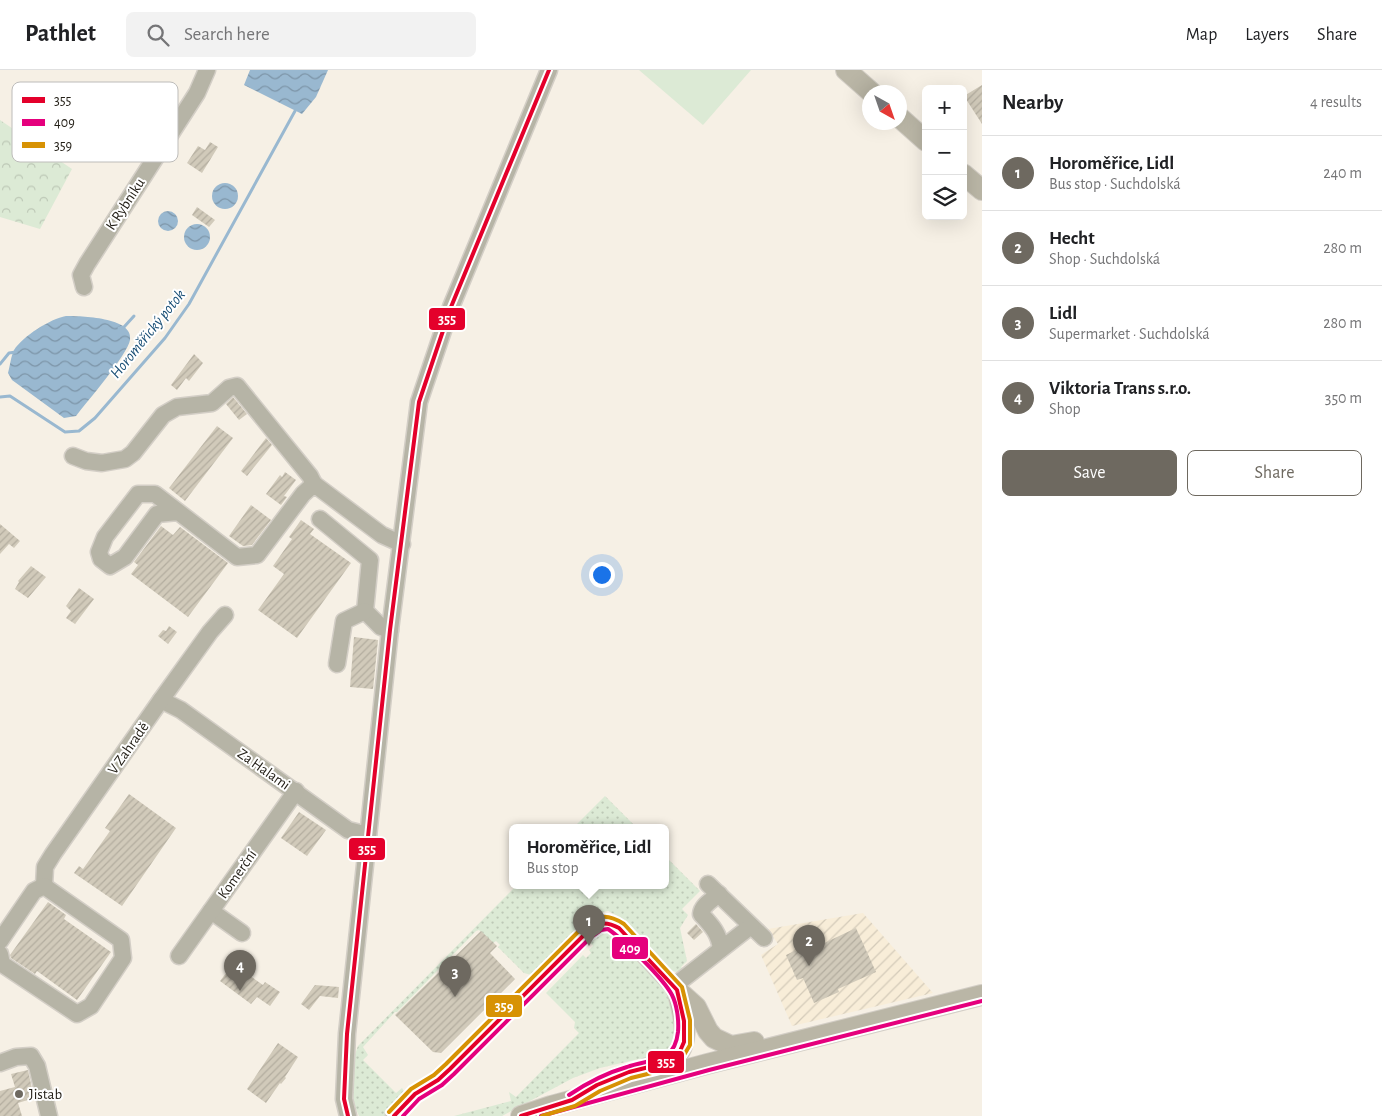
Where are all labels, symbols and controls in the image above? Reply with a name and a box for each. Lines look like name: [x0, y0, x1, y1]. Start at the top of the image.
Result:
search box: [126, 12, 476, 57]
icon: search: [144, 21, 172, 49]
text: Pathlet: [25, 22, 96, 46]
text: Search here: [184, 25, 270, 44]
text: Map: [1186, 26, 1217, 44]
text: Layers: [1245, 26, 1289, 44]
text: Share: [1317, 26, 1357, 44]
legend: [12, 82, 178, 162]
north arrow: [862, 85, 907, 130]
map controls: [922, 85, 967, 220]
button: +: [922, 85, 967, 130]
text: Nearby: [1002, 92, 1063, 113]
text: 355: [54, 94, 72, 108]
text: 4 results: [1310, 94, 1362, 110]
text: 409: [54, 116, 75, 130]
button: −: [922, 130, 967, 175]
text: 359: [54, 139, 72, 153]
text: Horoměřice, Lidl: [1049, 154, 1174, 173]
text: 1: [1015, 165, 1021, 181]
text: 240 m: [1323, 165, 1362, 181]
street label: K Rybníku: [103, 175, 148, 233]
button: layers: [922, 175, 967, 220]
text: Bus stop · Suchdolská: [1049, 176, 1181, 192]
text: Hecht: [1049, 229, 1095, 248]
text: 2: [1014, 240, 1022, 256]
text: 280 m: [1323, 240, 1362, 256]
text: Shop · Suchdolská: [1049, 251, 1160, 267]
water label: Horoměřický potok: [107, 286, 189, 382]
text: Lidl: [1049, 304, 1077, 323]
line badge: 355: [428, 307, 466, 331]
text: 355: [438, 313, 456, 327]
text: 3: [1015, 315, 1021, 331]
text: 280 m: [1323, 315, 1362, 331]
text: Supermarket · Suchdolská: [1049, 326, 1210, 342]
text: Viktoria Trans s.r.o.: [1049, 379, 1191, 398]
text: 4: [1014, 390, 1022, 406]
text: 350 m: [1325, 390, 1362, 406]
text: Shop: [1049, 401, 1081, 417]
button: Save: [1002, 450, 1177, 496]
button: Share: [1187, 450, 1362, 496]
your location: [589, 562, 615, 588]
street label: V Zahradě: [105, 719, 152, 777]
street label: Za Halami: [235, 746, 293, 793]
popup: [509, 824, 669, 889]
line badge: 355: [348, 837, 386, 861]
text: Horoměřice, Lidl: [526, 838, 652, 857]
text: 355: [358, 843, 376, 857]
street label: Komerční: [215, 847, 260, 901]
text: Bus stop: [526, 860, 579, 876]
pin: 1: [573, 905, 605, 946]
pin: 2: [793, 925, 825, 966]
line badge: 409: [611, 936, 649, 960]
text: 409: [619, 942, 641, 956]
pin: 4: [224, 950, 256, 991]
pin: 3: [439, 956, 471, 997]
line badge: 359: [485, 994, 523, 1018]
text: 359: [495, 1000, 514, 1014]
line badge: 355: [647, 1050, 685, 1074]
text: 355: [657, 1056, 675, 1070]
place label: Jistab: [29, 1087, 63, 1102]
marker: Jistab: [13, 1088, 25, 1100]

